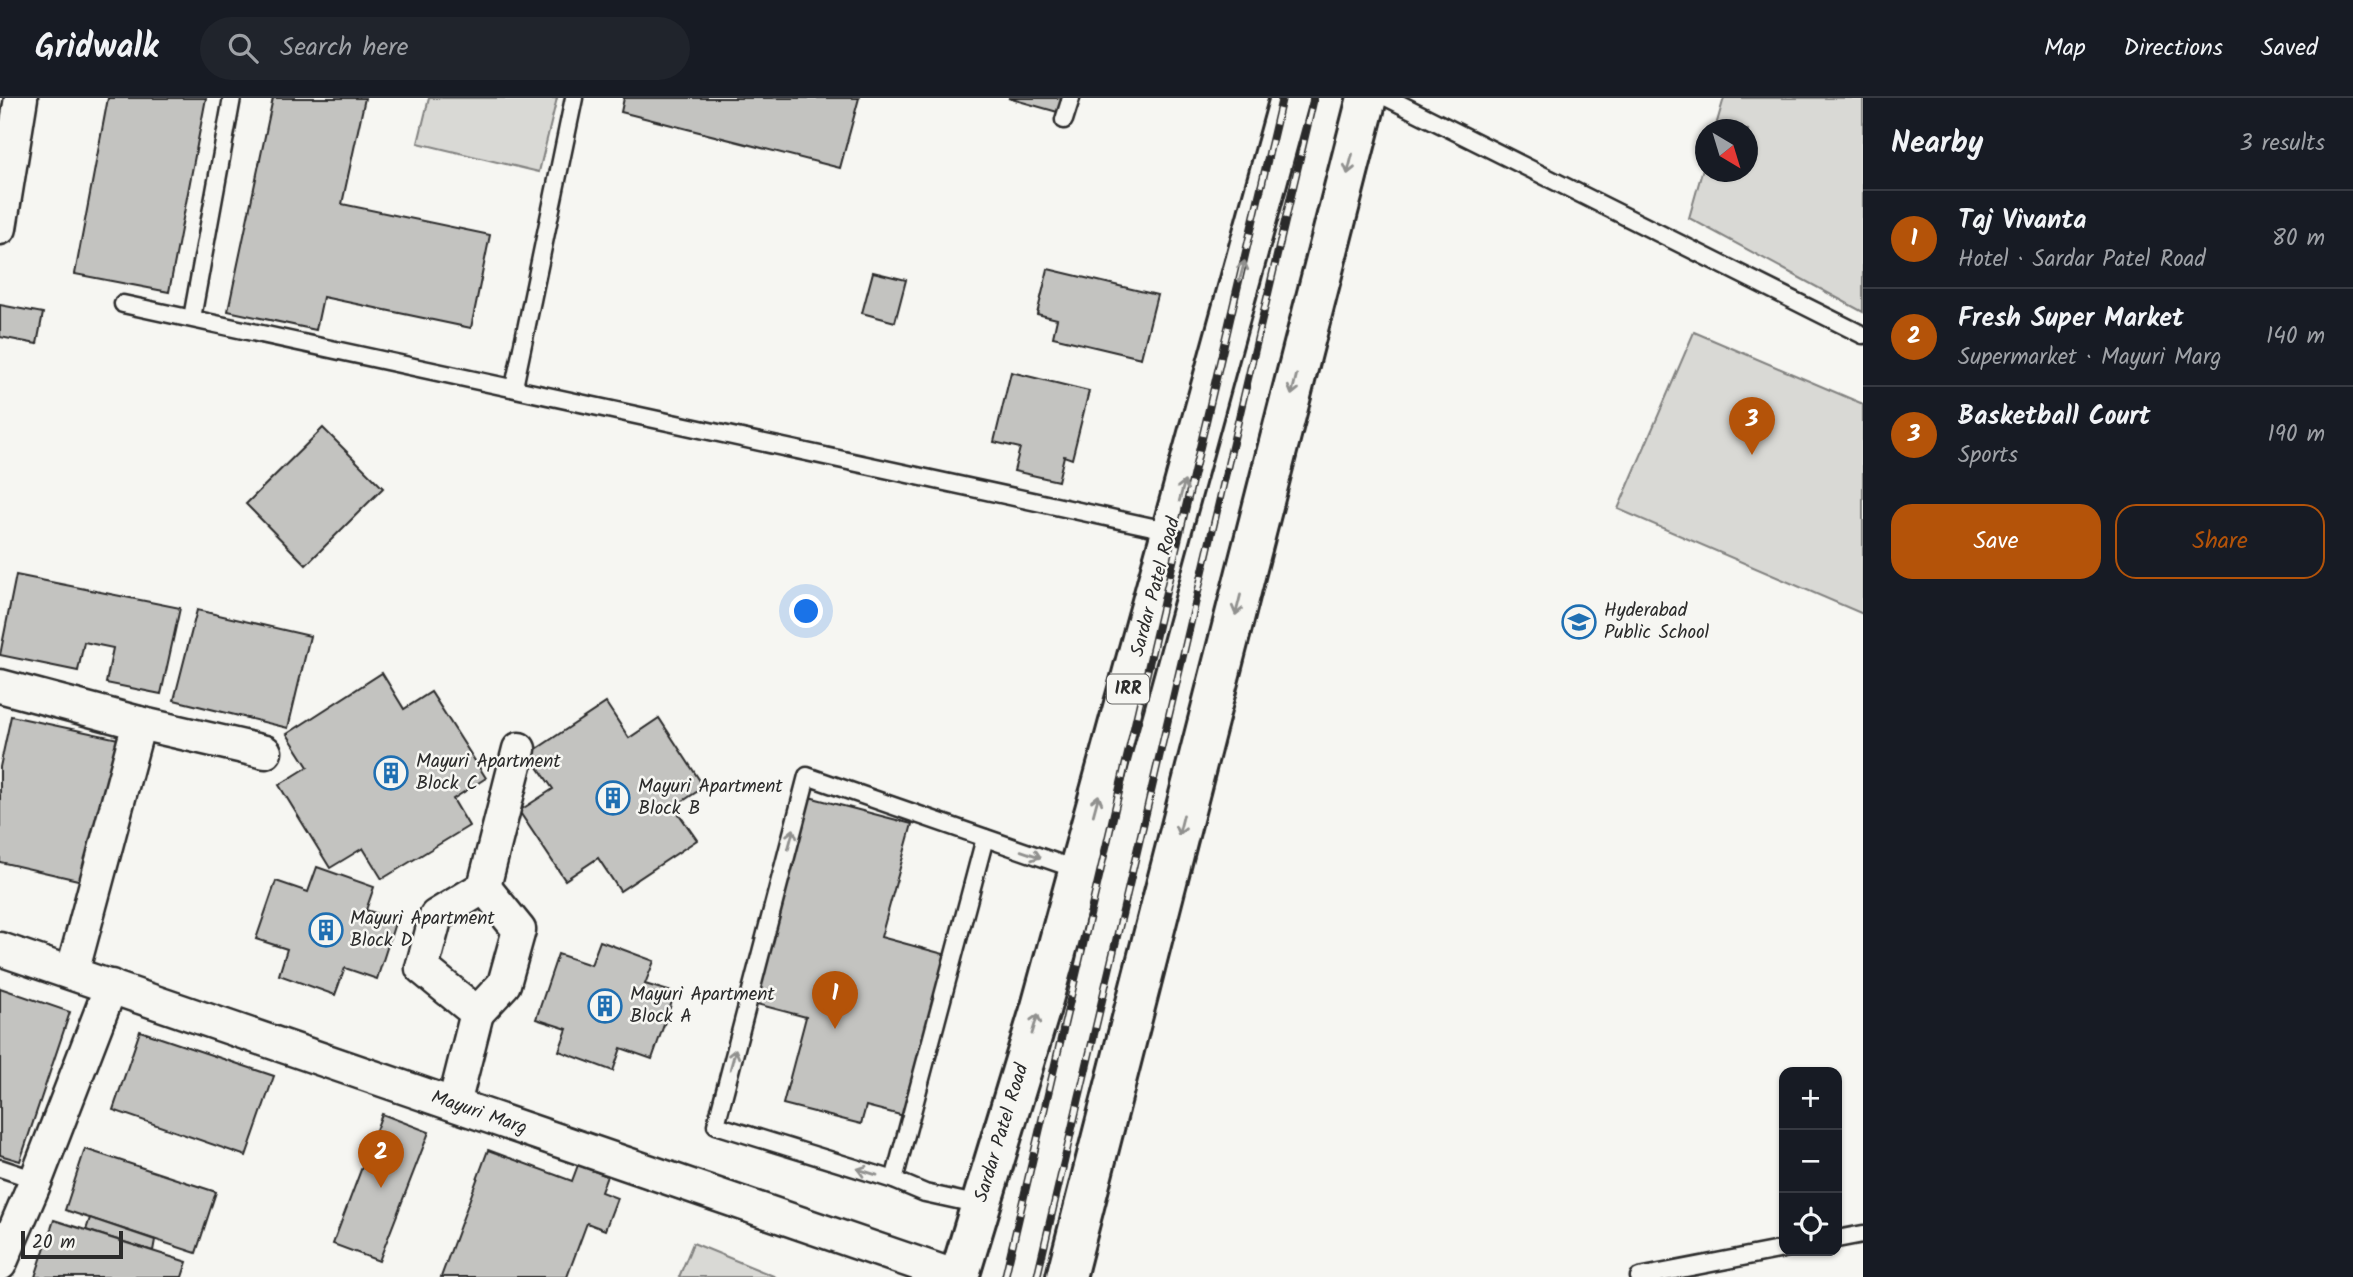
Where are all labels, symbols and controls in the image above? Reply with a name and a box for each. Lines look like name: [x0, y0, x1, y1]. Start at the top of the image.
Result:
search box: [200, 17, 690, 80]
text: Gridwalk: [35, 22, 158, 75]
text: Search here: [280, 27, 409, 69]
icon: search: [224, 29, 262, 67]
text: Map: [2044, 29, 2086, 68]
text: Directions: [2124, 29, 2223, 68]
text: Saved: [2261, 29, 2318, 68]
north arrow: [1695, 119, 1758, 182]
text: Nearby: [1891, 120, 1983, 168]
text: 3 results: [2239, 126, 2325, 162]
one-way arrow: [1343, 152, 1356, 175]
text: Taj Vivanta: [1958, 200, 2086, 242]
text: 1: [1911, 221, 1917, 257]
text: 80 m: [2272, 221, 2325, 257]
text: Hotel · Sardar Patel Road: [1958, 242, 2206, 278]
one-way arrow: [1236, 261, 1249, 283]
text: Fresh Super Market: [1958, 298, 2184, 340]
text: 2: [1907, 319, 1921, 355]
text: 140 m: [2266, 319, 2325, 355]
text: Supermarket · Mayuri Marg: [1958, 340, 2221, 376]
one-way arrow: [1287, 373, 1300, 395]
text: Basketball Court: [1958, 396, 2150, 438]
pin: 3: [1729, 397, 1775, 455]
text: 3: [1908, 417, 1920, 453]
text: 190 m: [2268, 417, 2325, 453]
text: Sports: [1958, 438, 2018, 474]
one-way arrow: [1176, 480, 1189, 503]
button: Save: [1891, 504, 2101, 579]
button: Share: [2115, 504, 2325, 579]
street label: Sardar Patel Road: [1123, 514, 1189, 660]
one-way arrow: [1231, 593, 1244, 616]
your location: [789, 594, 823, 628]
place label: Hyderabad Public School: [1604, 596, 1710, 648]
school or university icon: Hyderabad Public School: [1560, 603, 1598, 641]
road number: IRR: [1107, 674, 1149, 704]
place label: Mayuri Apartment Block C: [416, 747, 561, 799]
building icon: Mayuri Apartment Block C: [372, 754, 410, 792]
place label: Mayuri Apartment Block B: [638, 772, 783, 824]
building icon: Mayuri Apartment Block B: [594, 779, 632, 817]
one-way arrow: [1090, 794, 1103, 817]
one-way arrow: [1174, 814, 1187, 836]
one-way arrow: [785, 828, 798, 850]
one-way arrow: [1019, 849, 1041, 861]
place label: Mayuri Apartment Block D: [350, 904, 495, 956]
building icon: Mayuri Apartment Block D: [307, 911, 345, 949]
pin: 1: [812, 971, 858, 1029]
place label: Mayuri Apartment Block A: [630, 980, 775, 1032]
building icon: Mayuri Apartment Block A: [586, 987, 624, 1025]
one-way arrow: [1030, 1013, 1043, 1035]
one-way arrow: [727, 1048, 740, 1071]
street label: Sardar Patel Road: [967, 1060, 1037, 1206]
map controls: [1779, 1067, 1842, 1256]
button: +: [1779, 1067, 1842, 1130]
street label: Mayuri Marg: [427, 1083, 531, 1143]
pin: 2: [358, 1130, 404, 1188]
button: −: [1779, 1130, 1842, 1193]
one-way arrow: [857, 1164, 879, 1177]
button: locate: [1779, 1193, 1842, 1256]
scale bar: [21, 1228, 122, 1260]
text: 20 m: [32, 1228, 75, 1258]

